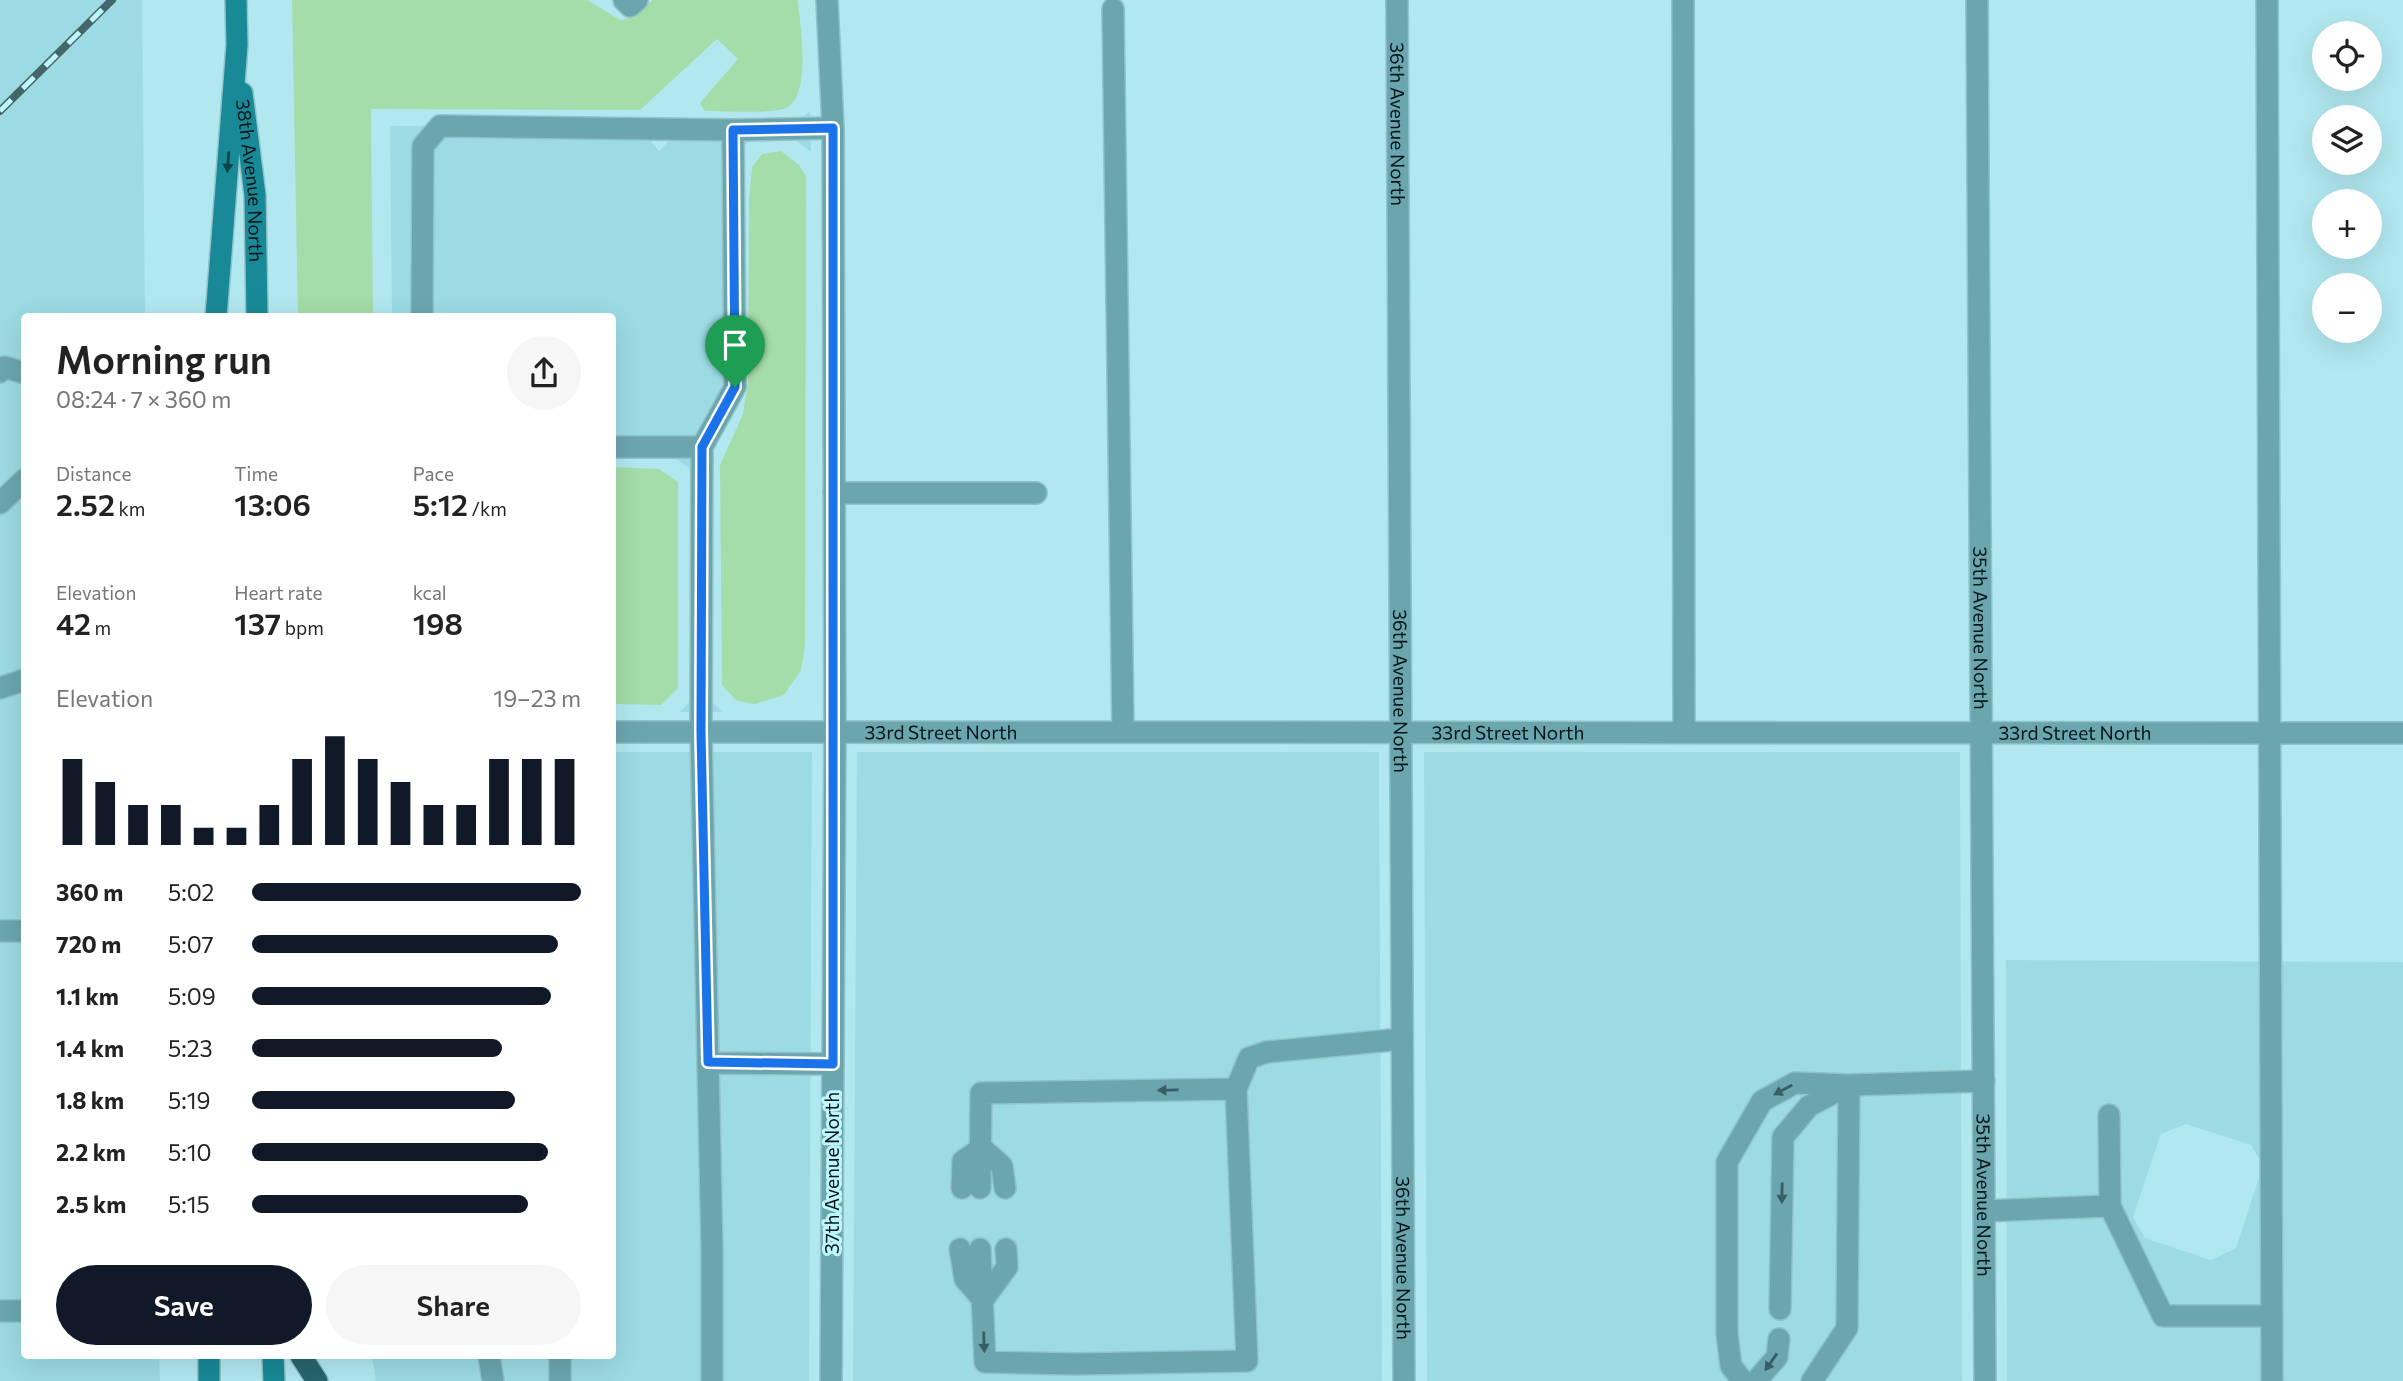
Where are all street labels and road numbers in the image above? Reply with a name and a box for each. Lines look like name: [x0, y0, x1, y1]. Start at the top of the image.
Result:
street label: 36th Avenue North: [1386, 42, 1410, 206]
street label: 38th Avenue North: [232, 98, 268, 262]
street label: 35th Avenue North: [1969, 546, 1993, 710]
street label: 36th Avenue North: [1389, 609, 1413, 773]
street label: 33rd Street North: [865, 720, 1017, 743]
street label: 33rd Street North: [1432, 720, 1584, 744]
street label: 33rd Street North: [1999, 721, 2151, 744]
street label: 37th Avenue North: [820, 1092, 843, 1254]
street label: 35th Avenue North: [1972, 1113, 1996, 1277]
street label: 36th Avenue North: [1392, 1176, 1416, 1340]

